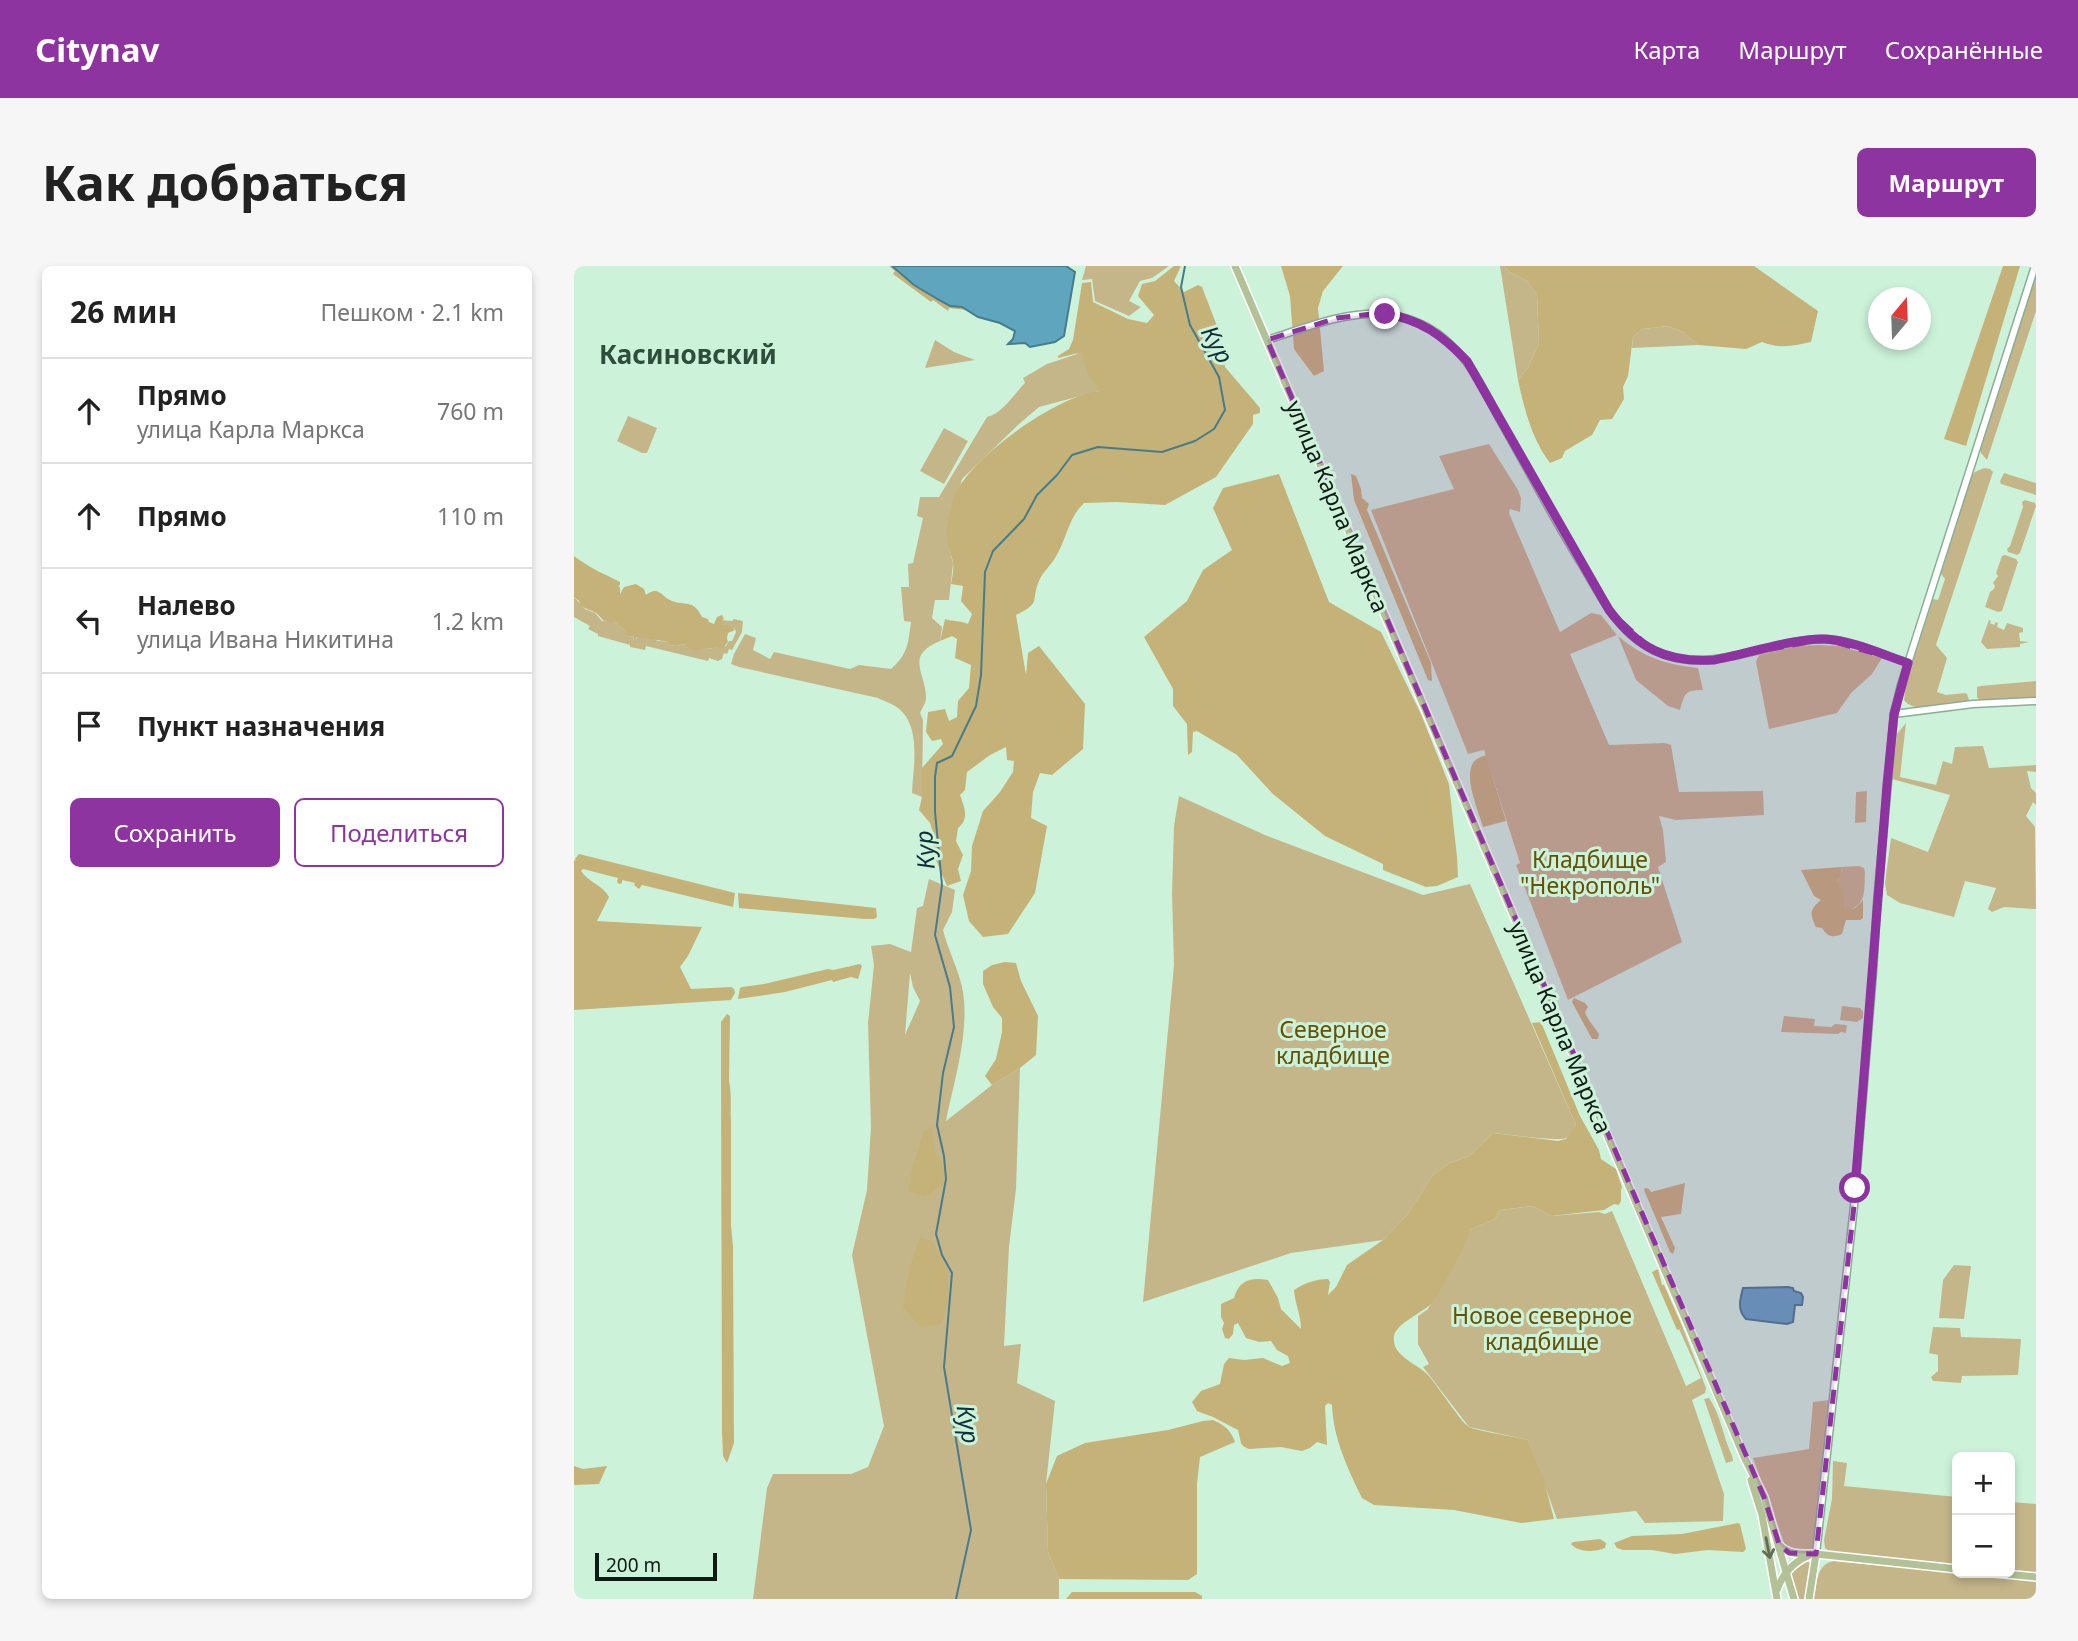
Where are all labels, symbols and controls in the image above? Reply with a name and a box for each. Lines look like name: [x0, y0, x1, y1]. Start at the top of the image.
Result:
text: Citynav: [35, 27, 159, 72]
text: Карта: [1633, 33, 1700, 66]
text: Маршрут: [1738, 33, 1847, 66]
text: Сохранённые: [1885, 33, 2043, 66]
button: Маршрут: [1857, 148, 2036, 217]
text: Как добраться: [42, 149, 408, 215]
north arrow: [1868, 287, 1931, 350]
text: 26 мин: [70, 291, 177, 332]
text: Пешком · 2.1 km: [320, 296, 504, 328]
route end: [1369, 298, 1400, 329]
water label: Кур: [1194, 319, 1242, 369]
district label: Касиновский: [599, 336, 777, 372]
text: Прямо: [137, 377, 227, 413]
icon: ahead: [70, 392, 108, 430]
text: 760 m: [437, 395, 504, 427]
street label: улица Карла Маркса: [1279, 395, 1397, 617]
text: улица Карла Маркса: [137, 413, 365, 445]
icon: ahead: [70, 497, 108, 535]
text: Прямо: [137, 498, 227, 534]
text: 110 m: [437, 500, 504, 532]
text: Налево: [137, 587, 236, 623]
icon: left: [70, 602, 108, 640]
text: 1.2 km: [432, 605, 504, 637]
text: улица Ивана Никитина: [137, 623, 394, 655]
icon: arrive: [70, 707, 108, 745]
text: Пункт назначения: [137, 708, 385, 744]
button: Сохранить: [70, 798, 280, 867]
button: Поделиться: [294, 798, 504, 867]
water label: Кур: [906, 830, 942, 870]
park label: Кладбище "Некрополь": [1520, 843, 1660, 901]
street label: улица Карла Маркса: [1502, 916, 1620, 1138]
park label: Северное кладбище: [1276, 1013, 1390, 1071]
route start: [1839, 1172, 1870, 1203]
park label: Новое северное кладбище: [1452, 1299, 1632, 1357]
water label: Кур: [950, 1402, 988, 1446]
map controls: [1952, 1452, 2015, 1578]
button: +: [1952, 1452, 2015, 1515]
button: −: [1952, 1515, 2015, 1578]
one-way arrow: [1762, 1536, 1775, 1559]
scale bar: [595, 1550, 718, 1582]
text: 200 m: [606, 1552, 661, 1578]

